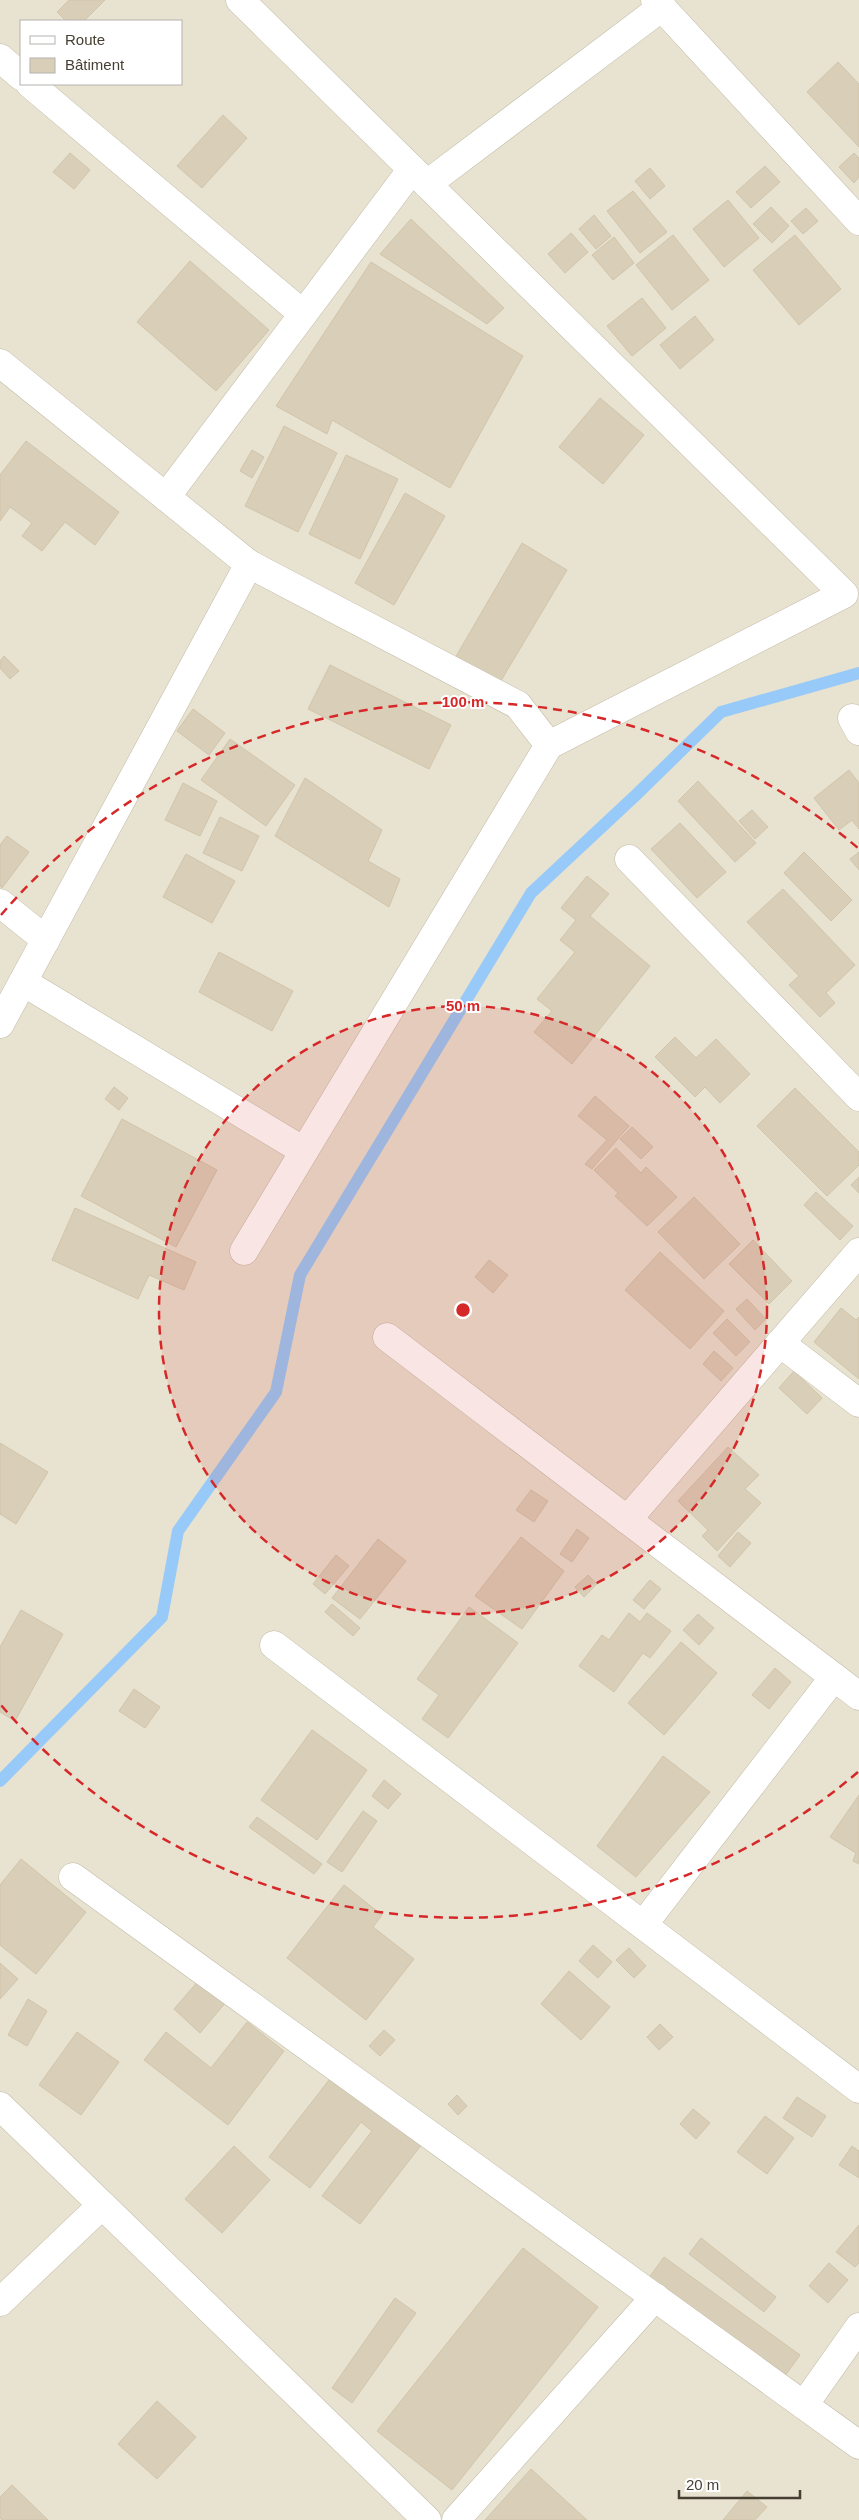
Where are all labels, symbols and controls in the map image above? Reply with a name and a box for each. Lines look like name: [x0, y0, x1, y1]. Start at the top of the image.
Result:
legend: [20, 20, 182, 85]
text: Route: [65, 31, 105, 48]
text: Bâtiment: [65, 56, 125, 73]
text: 100 m: [442, 693, 484, 710]
text: 50 m: [446, 997, 480, 1014]
centre of rings: [454, 1301, 472, 1319]
scale bar: [679, 2468, 800, 2500]
text: 20 m: [686, 2476, 719, 2493]

